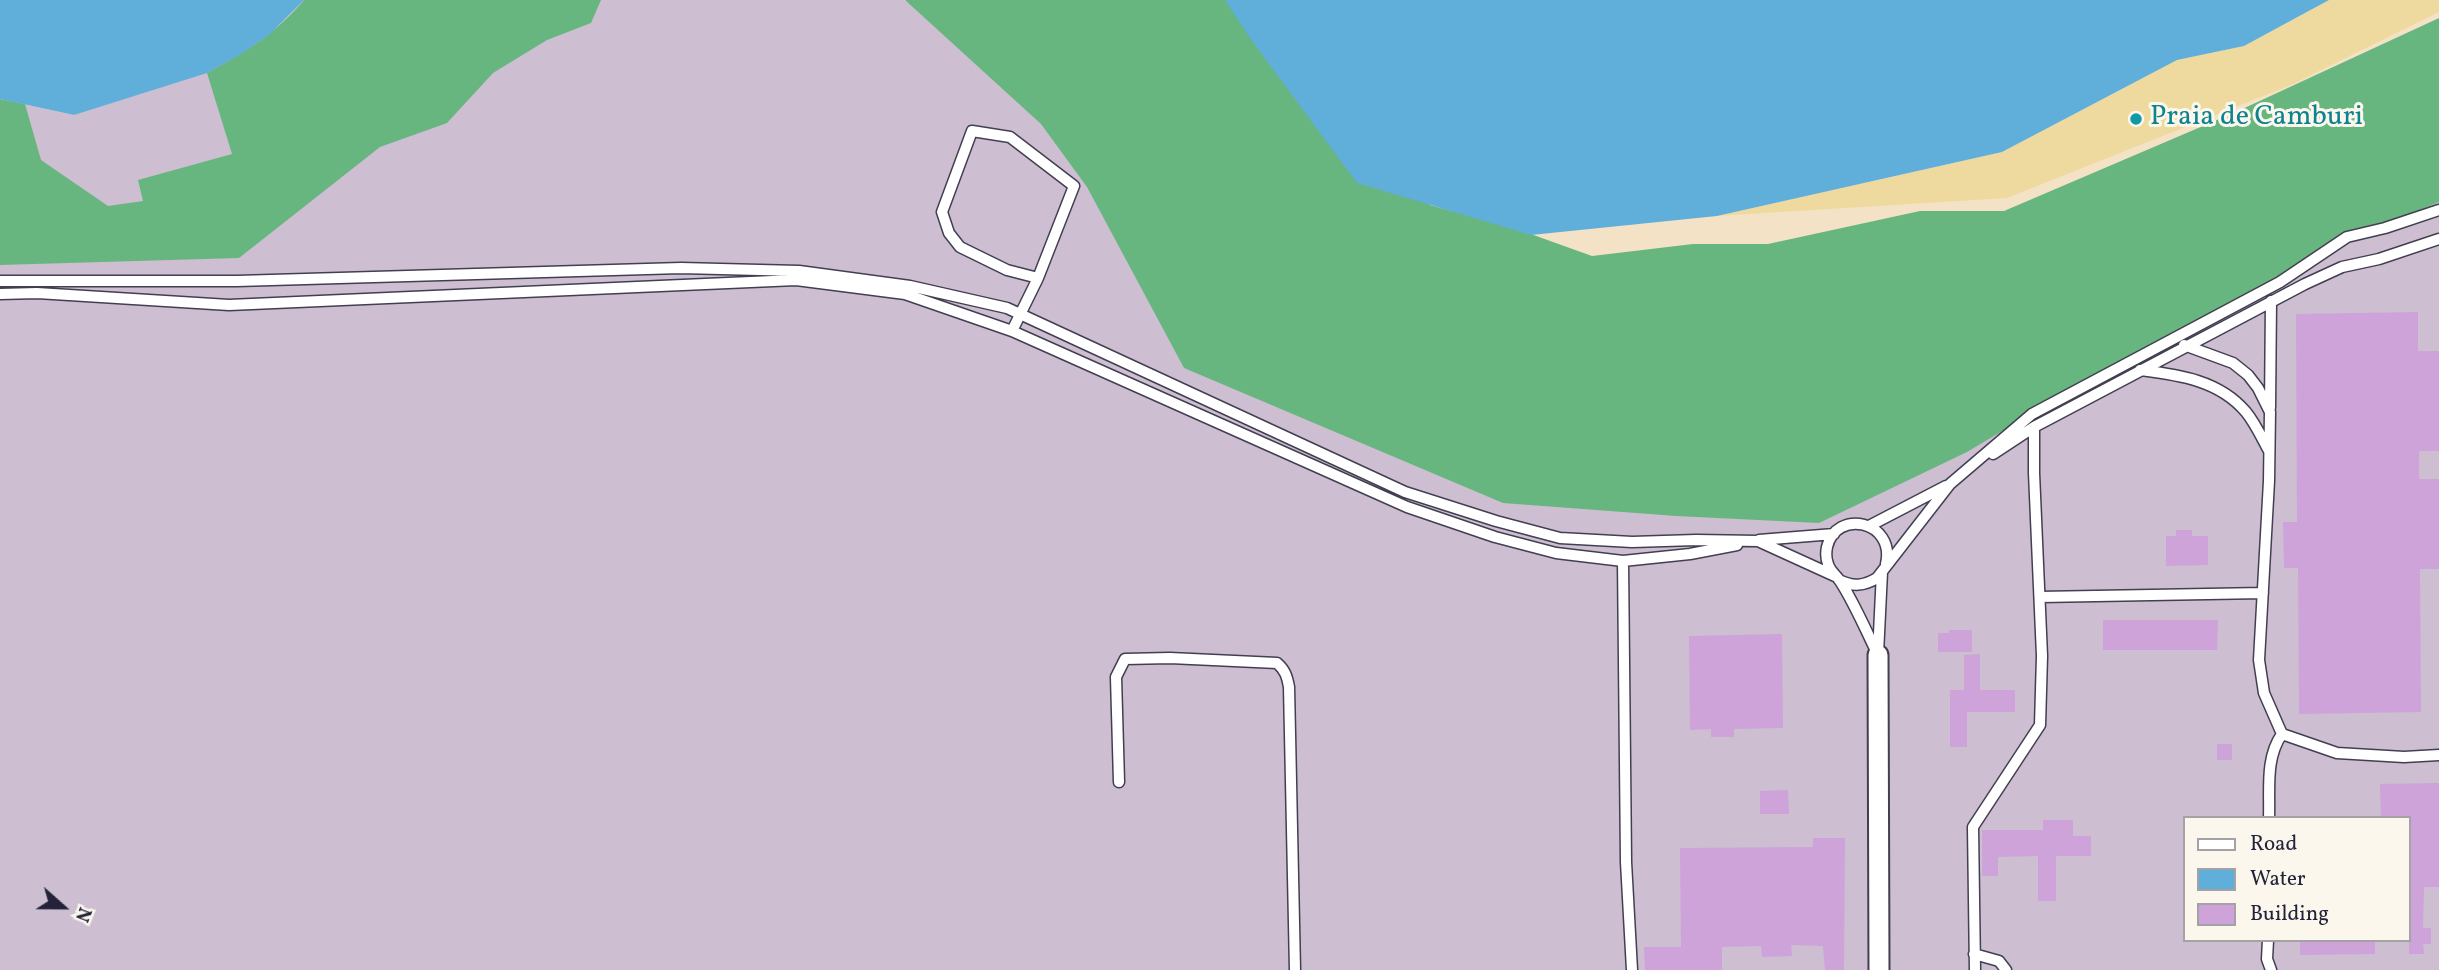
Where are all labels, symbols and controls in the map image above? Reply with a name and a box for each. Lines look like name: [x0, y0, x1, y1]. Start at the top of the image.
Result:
place label: Praia de Camburi: [2150, 102, 2363, 136]
marker: Praia de Camburi: [2128, 111, 2144, 127]
legend: [2184, 816, 2411, 942]
text: Road: [2250, 830, 2297, 859]
text: Water: [2250, 865, 2306, 894]
north arrow: [28, 872, 98, 942]
text: Building: [2250, 900, 2329, 929]
text: N: [68, 903, 97, 926]

